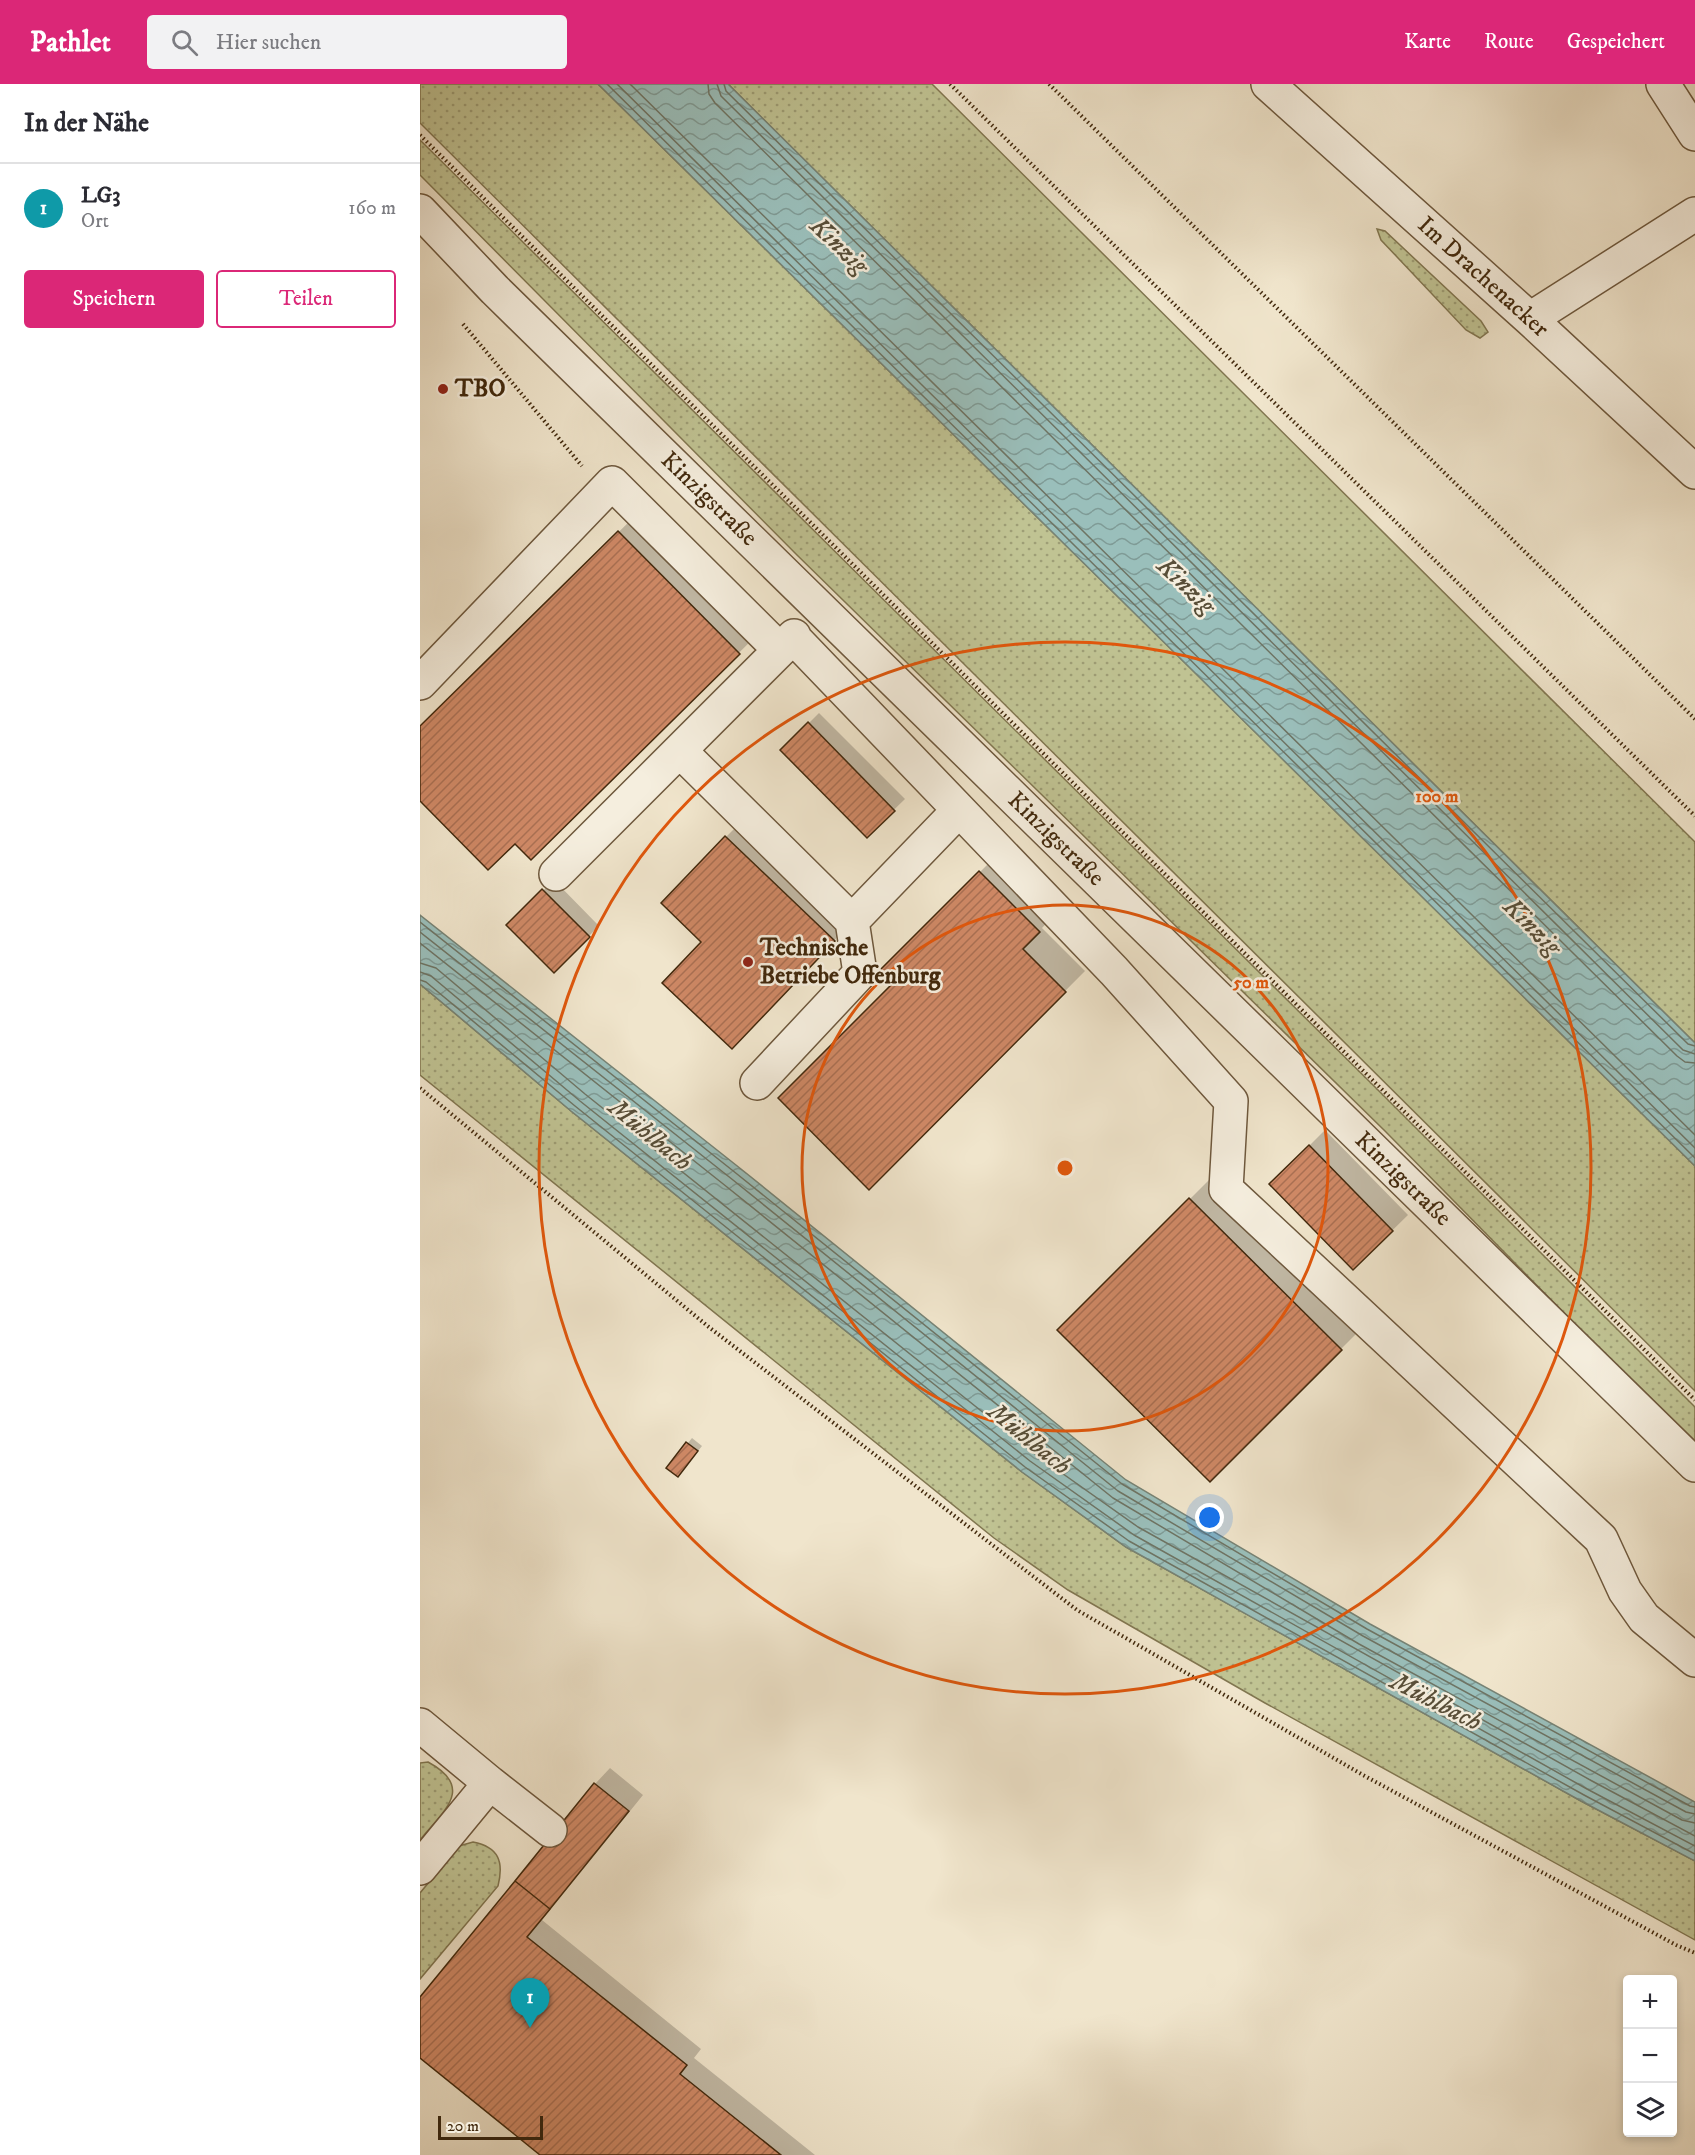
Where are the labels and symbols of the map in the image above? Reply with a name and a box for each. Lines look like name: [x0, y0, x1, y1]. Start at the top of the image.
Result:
water label: Kinzig: [802, 209, 877, 284]
street label: Im Drachenacker: [1411, 210, 1555, 344]
place label: TBO: [454, 374, 505, 404]
marker: TBO: [436, 382, 450, 396]
street label: Kinzigstraße: [654, 445, 764, 553]
water label: Kinzig: [1149, 549, 1224, 624]
street label: Kinzigstraße: [1001, 785, 1111, 893]
text: 100 m: [1415, 786, 1459, 808]
water label: Kinzig: [1495, 890, 1570, 965]
place label: Technische Betriebe Offenburg: [759, 933, 942, 991]
marker: Technische Betriebe Offenburg: [741, 955, 755, 969]
text: 50 m: [1232, 972, 1269, 994]
water label: Mühlbach: [600, 1090, 699, 1179]
street label: Kinzigstraße: [1348, 1125, 1458, 1233]
centre of rings: [1055, 1158, 1075, 1178]
water label: Mühlbach: [979, 1394, 1078, 1483]
your location: [1195, 1503, 1224, 1532]
water label: Mühlbach: [1383, 1664, 1487, 1739]
pin: 1: [510, 1978, 550, 2028]
scale bar: [438, 2113, 543, 2140]

